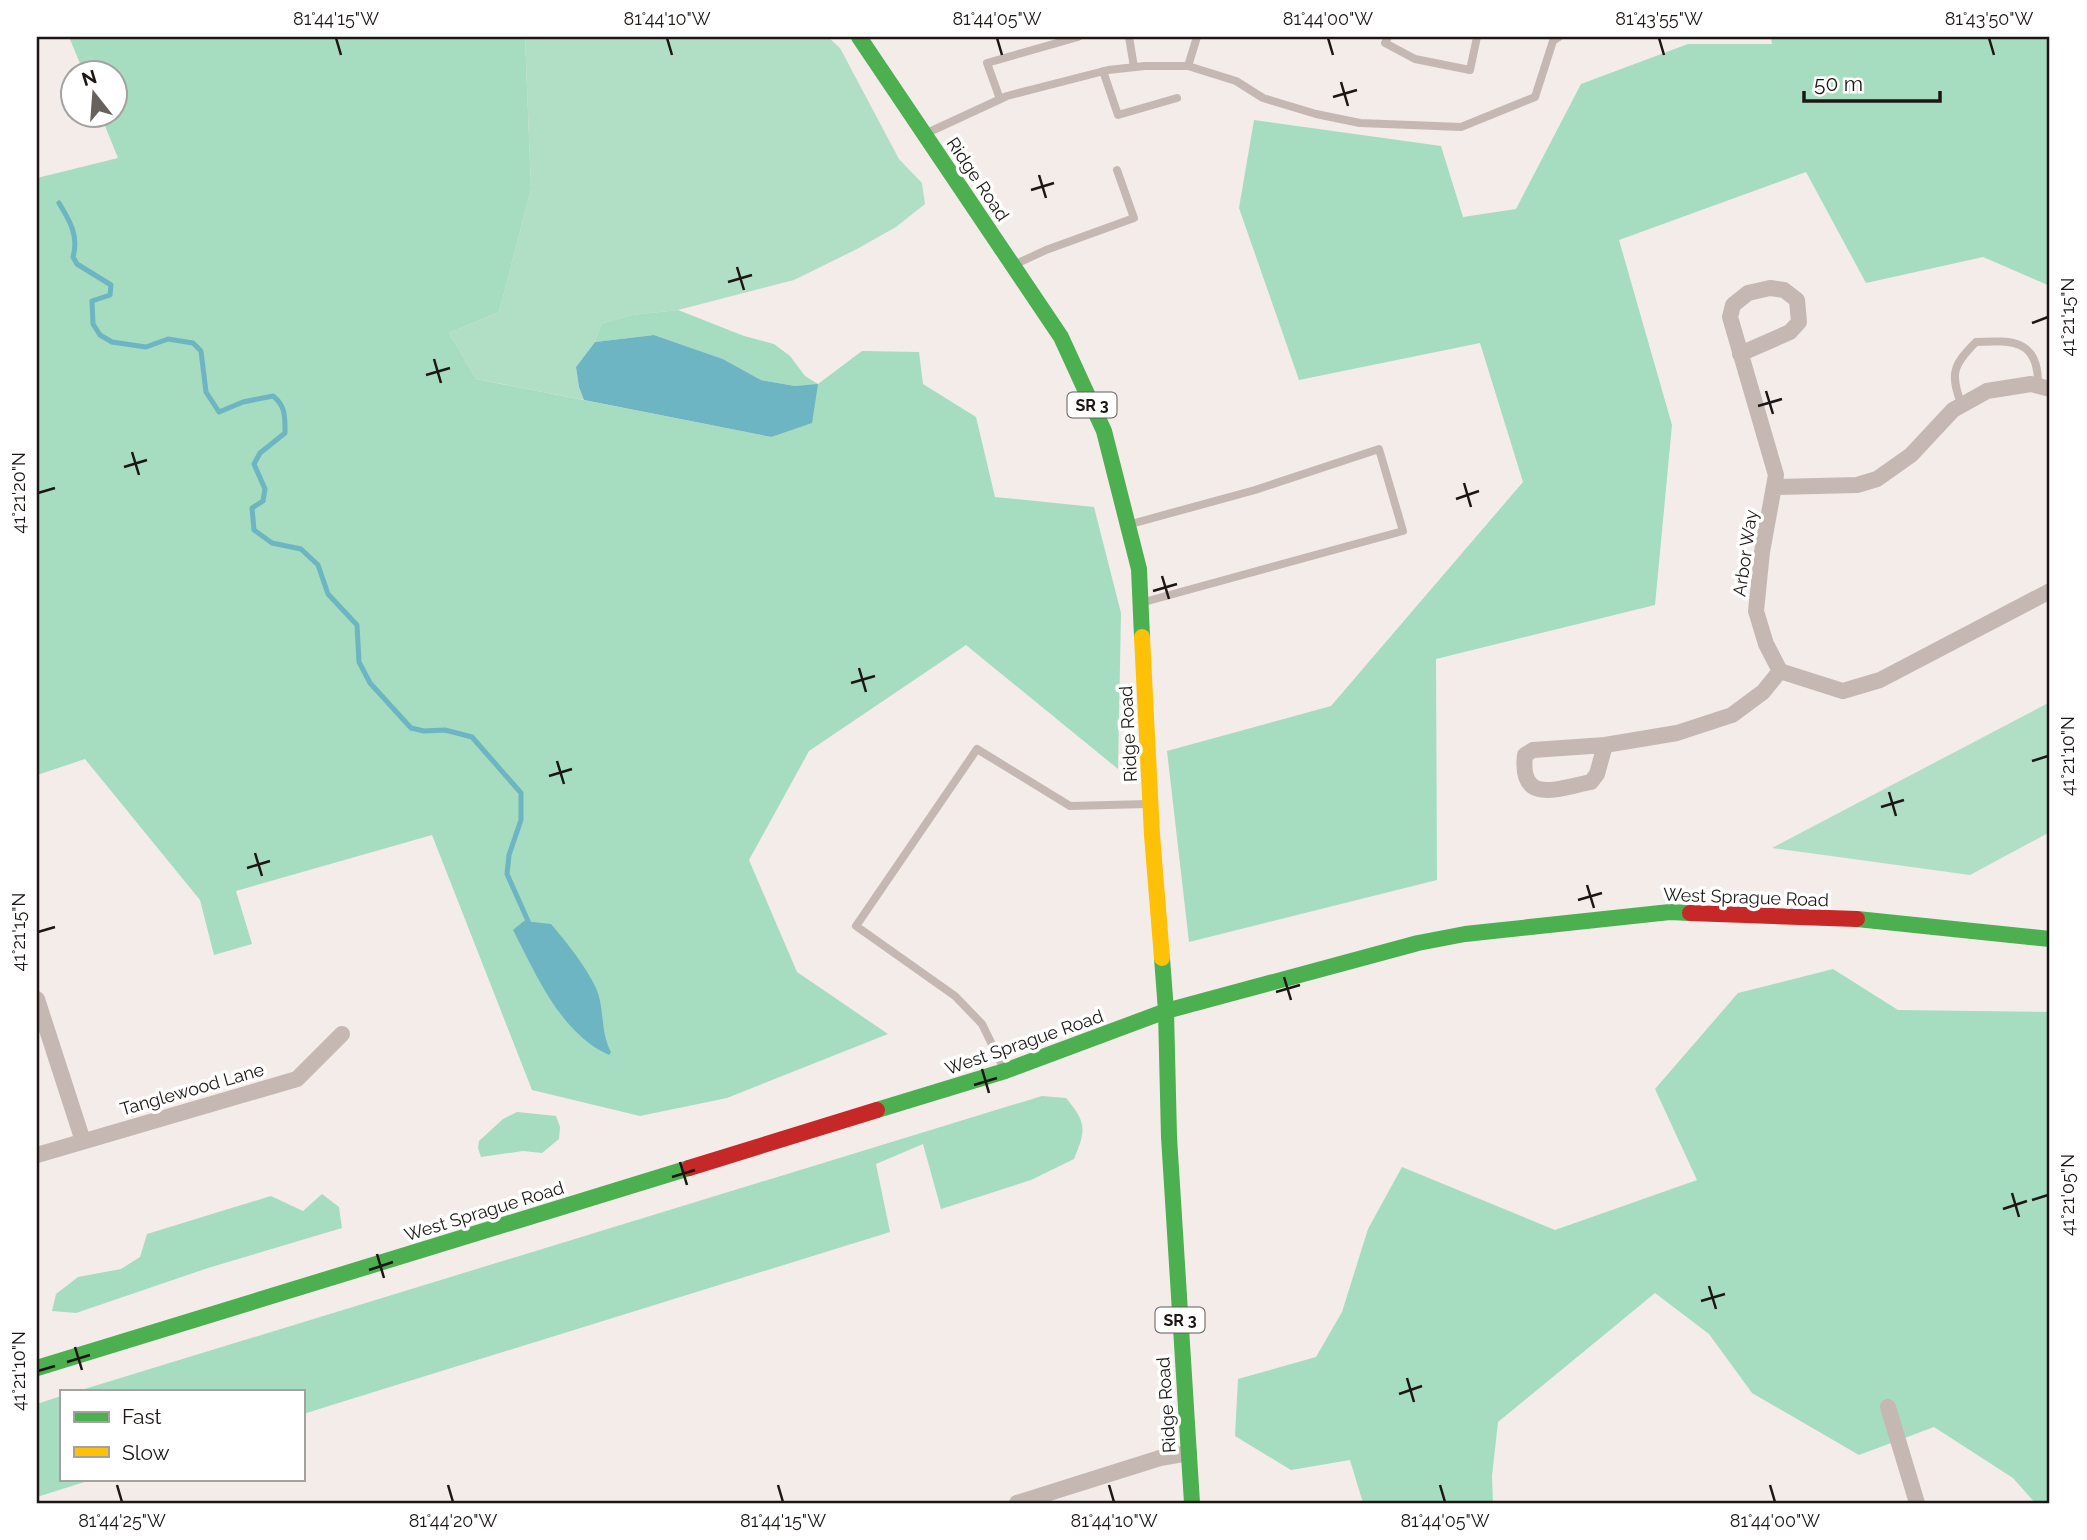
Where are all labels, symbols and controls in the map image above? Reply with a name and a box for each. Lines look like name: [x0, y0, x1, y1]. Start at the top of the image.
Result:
text: 81°44'15"W: [293, 8, 379, 29]
text: 81°44'10"W: [623, 8, 711, 29]
text: 81°44'05"W: [952, 8, 1042, 29]
text: 81°44'00"W: [1283, 8, 1373, 29]
text: 81°43'55"W: [1615, 8, 1703, 29]
text: 81°43'50"W: [1945, 8, 2033, 29]
north arrow: [60, 60, 130, 130]
scale bar: [1804, 60, 1940, 104]
text: N: [79, 65, 99, 90]
text: 50 m: [1814, 71, 1863, 96]
street label: Ridge Road: [942, 133, 1014, 225]
text: 41°21'15"N: [2057, 278, 2078, 356]
road number: SR 3: [1068, 392, 1116, 418]
text: 41°21'20"N: [8, 452, 29, 534]
street label: Arbor Way: [1729, 508, 1762, 598]
street label: Ridge Road: [1115, 685, 1141, 783]
text: 41°21'10"N: [2057, 716, 2078, 796]
street label: West Sprague Road: [1663, 884, 1829, 910]
text: 41°21'15"N: [8, 893, 29, 971]
street label: West Sprague Road: [942, 1005, 1106, 1079]
street label: Tanglewood Lane: [118, 1058, 267, 1120]
text: 41°21'05"N: [2057, 1154, 2078, 1236]
street label: West Sprague Road: [402, 1177, 566, 1245]
road number: SR 3: [1156, 1308, 1204, 1332]
text: 41°21'10"N: [8, 1331, 29, 1411]
street label: Ridge Road: [1152, 1356, 1180, 1454]
legend: [60, 1390, 304, 1480]
text: Fast: [122, 1404, 162, 1429]
text: Slow: [122, 1440, 170, 1465]
text: 81°44'25"W: [78, 1510, 166, 1531]
text: 81°44'20"W: [409, 1510, 498, 1531]
text: 81°44'15"W: [740, 1510, 826, 1531]
text: 81°44'10"W: [1070, 1510, 1158, 1531]
text: 81°44'05"W: [1400, 1510, 1490, 1531]
text: 81°44'00"W: [1730, 1510, 1820, 1531]

